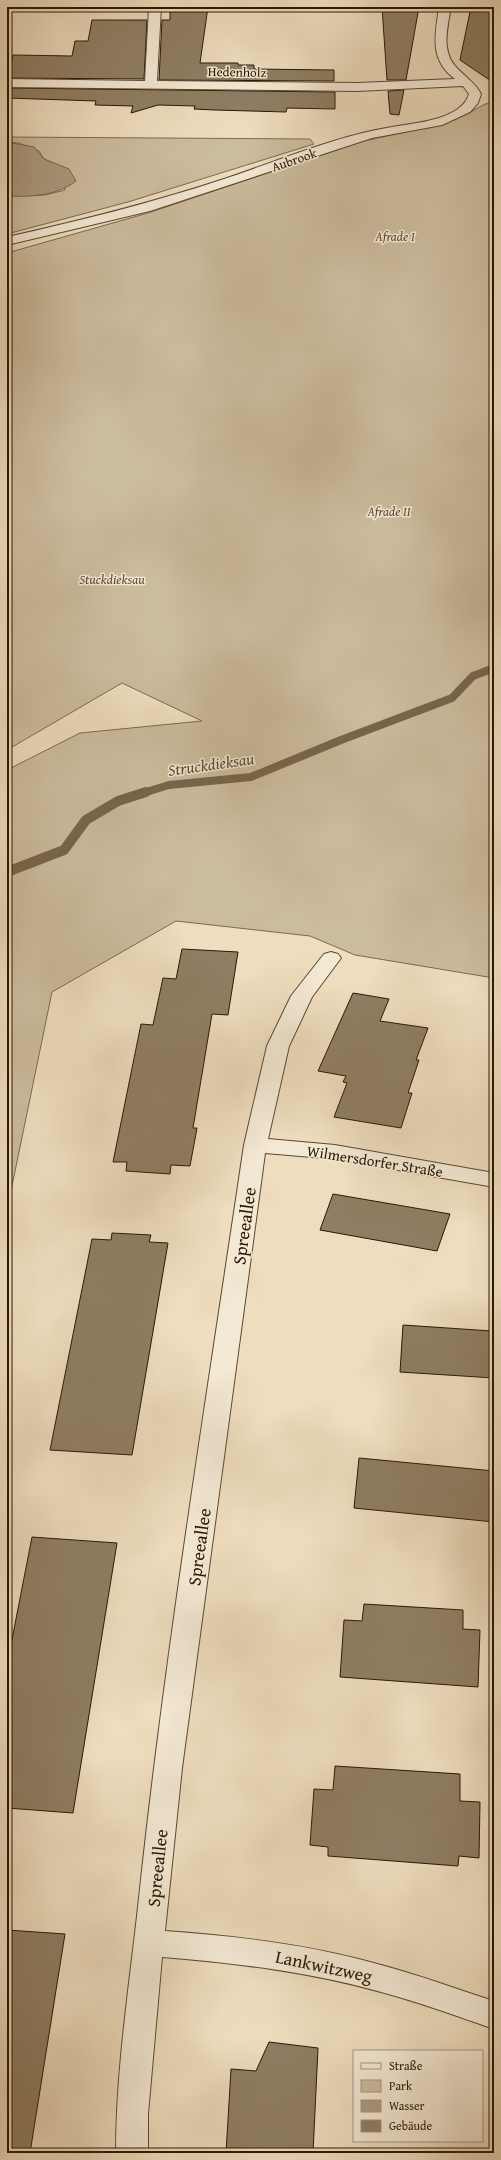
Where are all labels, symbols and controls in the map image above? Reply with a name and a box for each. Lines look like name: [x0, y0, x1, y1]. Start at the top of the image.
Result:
street label: Hedenholz: [208, 62, 267, 82]
street label: Aubrook: [269, 143, 320, 177]
park label: Afrade I: [374, 227, 415, 246]
park label: Afrade II: [366, 502, 411, 521]
park label: Stuckdieksau: [79, 570, 145, 589]
water label: Struckdieksau: [166, 746, 256, 782]
street label: Wilmersdorfer Straße: [306, 1140, 444, 1182]
street label: Spreeallee: [225, 1185, 263, 1267]
street label: Spreeallee: [180, 1506, 218, 1588]
street label: Spreeallee: [139, 1828, 175, 1908]
street label: Lankwitzweg: [273, 1943, 375, 1989]
legend: [353, 2050, 483, 2142]
text: Straße: [389, 2057, 423, 2074]
text: Park: [389, 2077, 413, 2094]
text: Wasser: [389, 2097, 425, 2114]
text: Gebäude: [389, 2117, 432, 2134]

